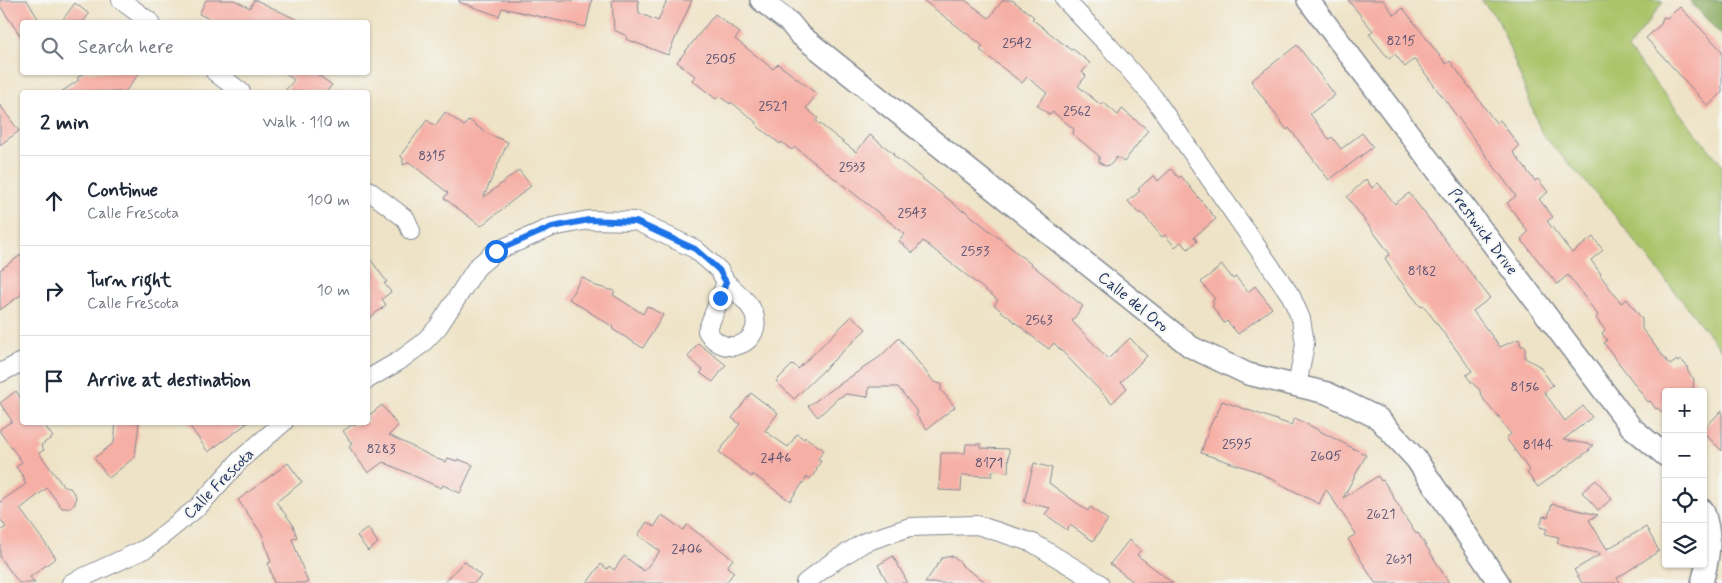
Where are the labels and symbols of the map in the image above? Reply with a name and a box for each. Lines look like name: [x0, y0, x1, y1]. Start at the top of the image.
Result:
house number: 8215: [1386, 32, 1416, 50]
house number: 2542: [1002, 34, 1032, 52]
house number: 2505: [705, 50, 737, 68]
house number: 2521: [759, 97, 787, 115]
house number: 2562: [1063, 102, 1091, 120]
house number: 8315: [418, 147, 446, 165]
house number: 2533: [839, 158, 865, 176]
street label: Prestwick Drive: [1443, 184, 1522, 280]
house number: 2543: [898, 204, 926, 222]
route start: [485, 240, 508, 263]
house number: 2553: [961, 242, 989, 260]
house number: 8182: [1408, 262, 1436, 280]
street label: Calle del Oro: [1093, 267, 1173, 337]
route end: [709, 287, 732, 310]
house number: 2563: [1025, 311, 1053, 329]
house number: 8156: [1511, 378, 1539, 396]
house number: 2595: [1222, 435, 1252, 453]
house number: 8144: [1523, 436, 1553, 454]
house number: 8283: [366, 440, 396, 458]
street label: Calle Frescota: [179, 444, 259, 524]
house number: 2605: [1310, 447, 1342, 465]
house number: 2446: [761, 449, 791, 467]
house number: 8171: [975, 454, 1003, 472]
house number: 2621: [1366, 505, 1396, 523]
house number: 2406: [672, 540, 702, 558]
house number: 2631: [1386, 550, 1412, 568]

